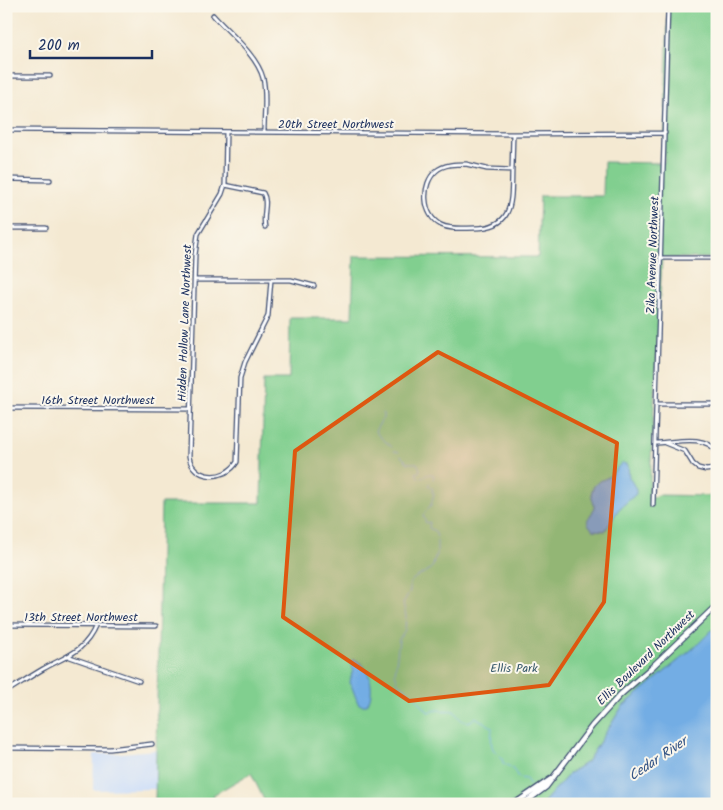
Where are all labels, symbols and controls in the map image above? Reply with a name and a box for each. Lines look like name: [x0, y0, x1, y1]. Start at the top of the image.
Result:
scale bar: [30, 28, 152, 60]
text: 200 m: [38, 34, 80, 58]
street label: 20th Street Northwest: [278, 115, 394, 134]
street label: Zika Avenue Northwest: [641, 195, 665, 314]
street label: Hidden Hollow Lane Northwest: [173, 243, 197, 402]
street label: 16th Street Northwest: [41, 391, 155, 410]
street label: Ellis Boulevard Northwest: [593, 606, 700, 710]
street label: 13th Street Northwest: [24, 608, 138, 627]
park label: Ellis Park: [490, 659, 538, 678]
water label: Cedar River: [624, 729, 695, 787]

